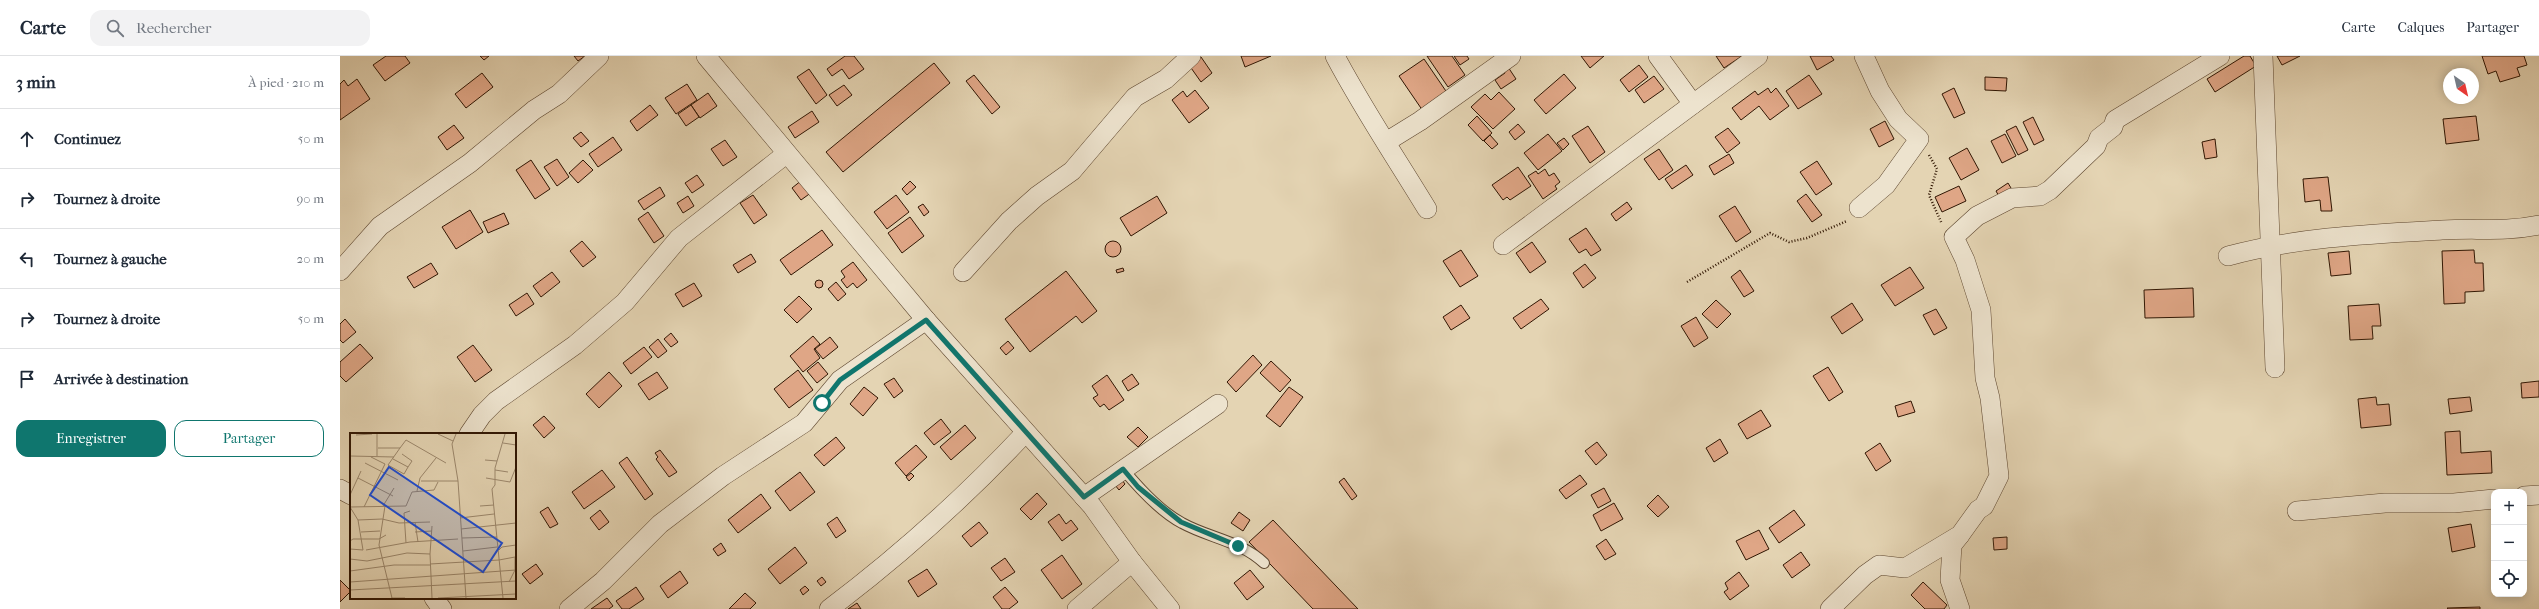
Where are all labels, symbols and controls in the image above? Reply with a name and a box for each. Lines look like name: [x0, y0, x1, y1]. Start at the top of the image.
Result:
search box: [90, 10, 370, 46]
text: Carte: [20, 17, 66, 39]
icon: search: [104, 17, 126, 39]
text: Rechercher: [136, 19, 211, 37]
text: Carte: [2342, 19, 2375, 36]
text: Calques: [2397, 19, 2444, 36]
text: Partager: [2466, 19, 2519, 36]
north arrow: [2443, 68, 2479, 104]
text: 3 min: [16, 72, 56, 92]
text: À pied · 210 m: [248, 75, 324, 90]
icon: ahead: [16, 128, 38, 150]
text: Continuez: [54, 130, 121, 148]
text: 50 m: [298, 131, 324, 146]
icon: right: [16, 188, 38, 210]
text: Tournez à droite: [54, 190, 160, 208]
text: 90 m: [296, 191, 324, 206]
icon: left: [16, 248, 38, 270]
text: Tournez à gauche: [54, 250, 167, 268]
text: 20 m: [297, 251, 324, 266]
icon: right: [16, 308, 38, 330]
text: Tournez à droite: [54, 310, 160, 328]
text: 50 m: [298, 311, 324, 326]
icon: arrive: [16, 368, 38, 390]
text: Arrivée à destination: [54, 370, 189, 388]
route start: [813, 394, 831, 412]
button: Enregistrer: [16, 420, 166, 457]
button: Partager: [174, 420, 324, 457]
inset map: [350, 433, 516, 599]
map controls: [2491, 489, 2527, 597]
button: +: [2491, 489, 2527, 525]
button: −: [2491, 525, 2527, 561]
route end: [1229, 537, 1247, 555]
button: locate: [2491, 561, 2527, 597]

